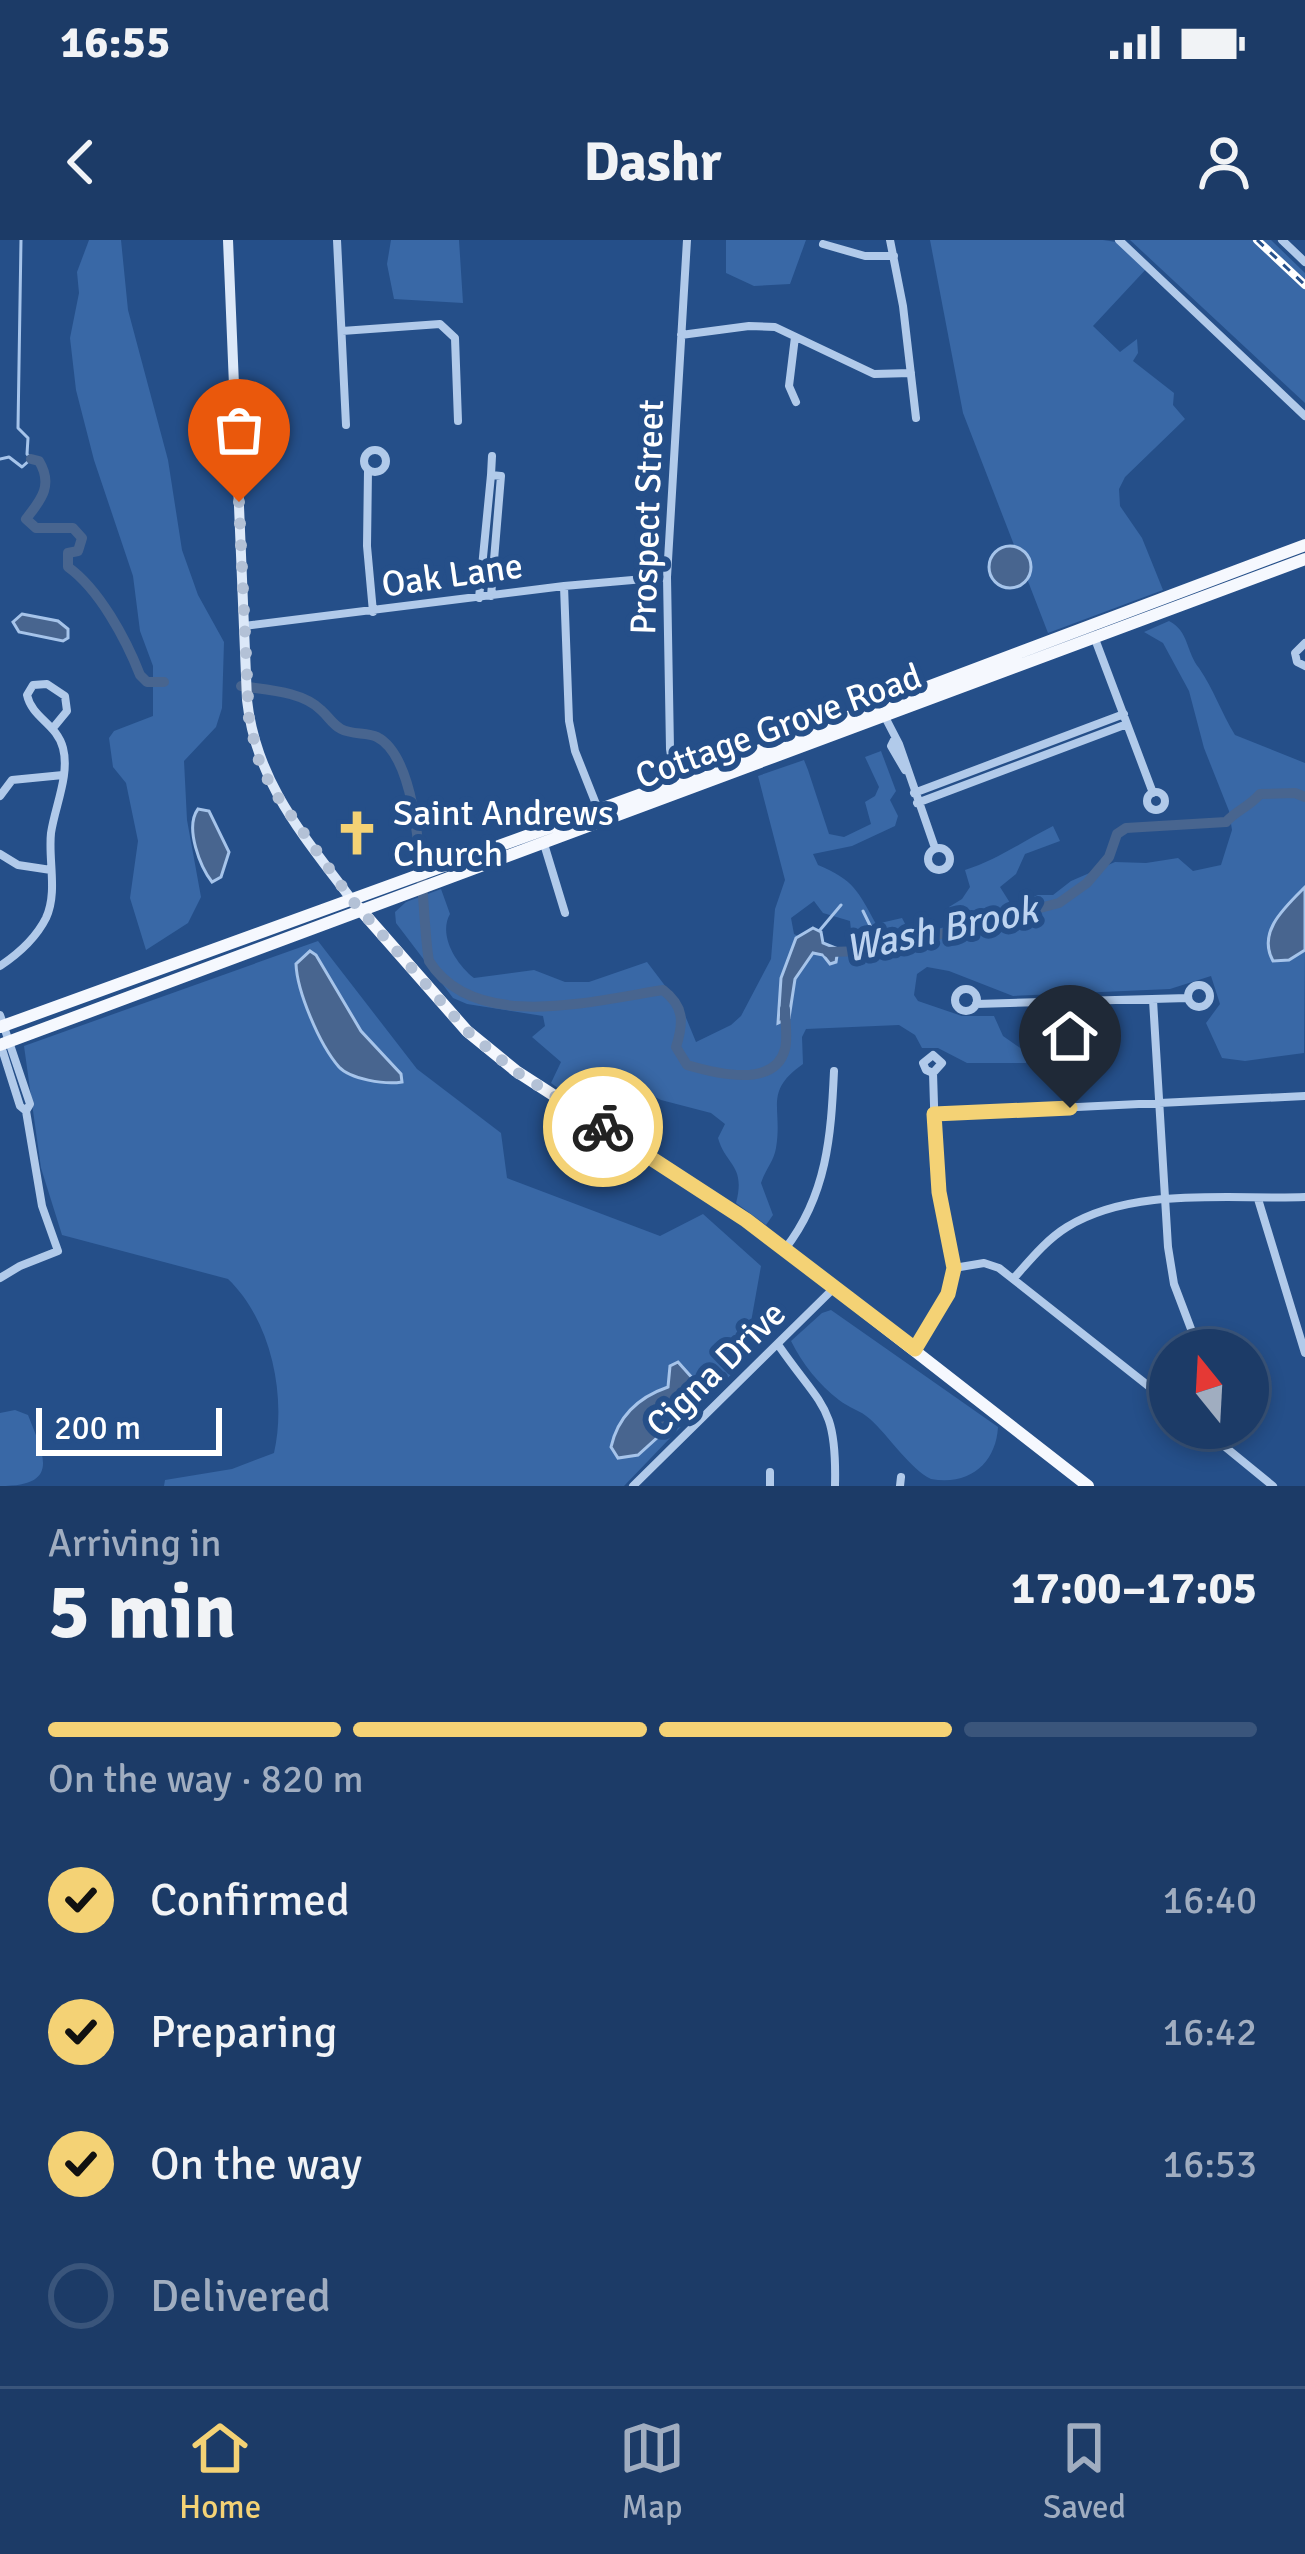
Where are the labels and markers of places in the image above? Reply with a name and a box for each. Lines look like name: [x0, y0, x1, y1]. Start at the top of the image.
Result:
pin: [188, 379, 290, 502]
place label: Saint Andrews Church: [393, 791, 614, 877]
church icon: Saint Andrews Church: [332, 808, 382, 858]
pin: [1019, 985, 1121, 1108]

